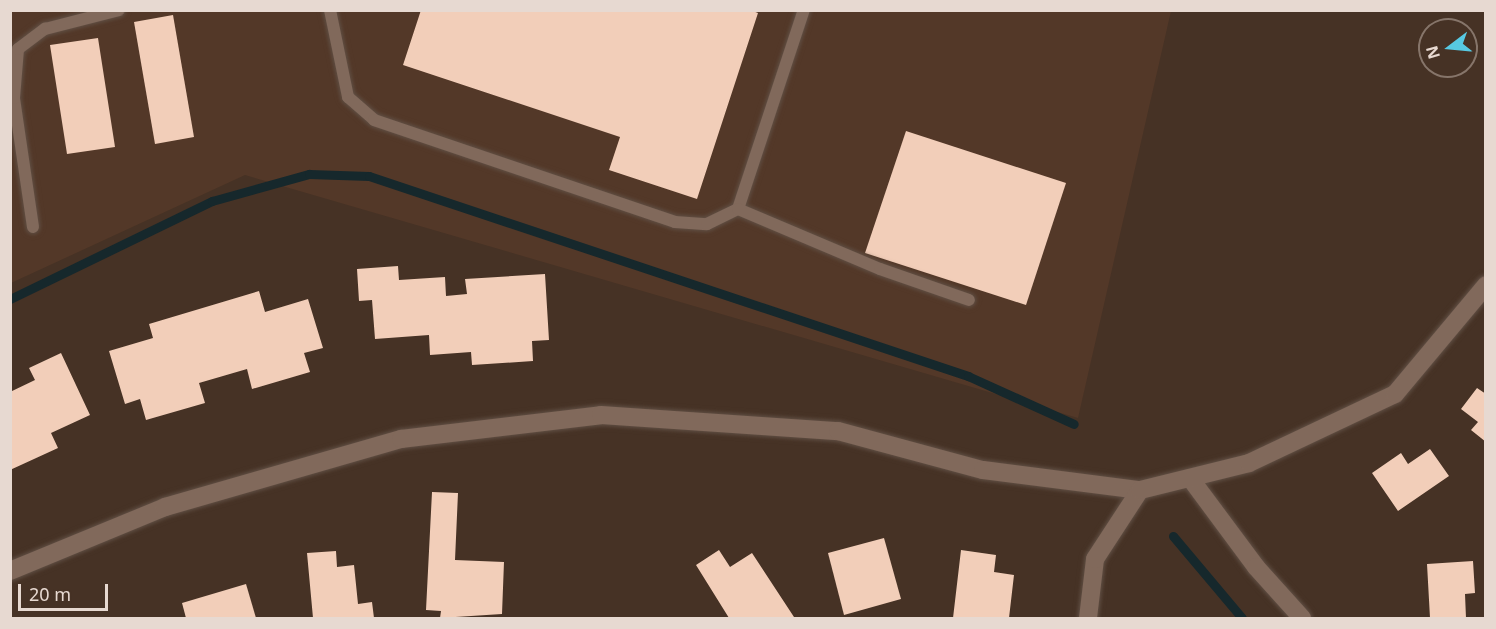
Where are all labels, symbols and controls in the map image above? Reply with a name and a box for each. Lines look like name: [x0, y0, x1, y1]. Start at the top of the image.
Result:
north arrow: [1418, 18, 1478, 78]
text: N: [1420, 43, 1445, 62]
scale bar: [21, 572, 111, 610]
text: 20 m: [29, 582, 71, 606]

